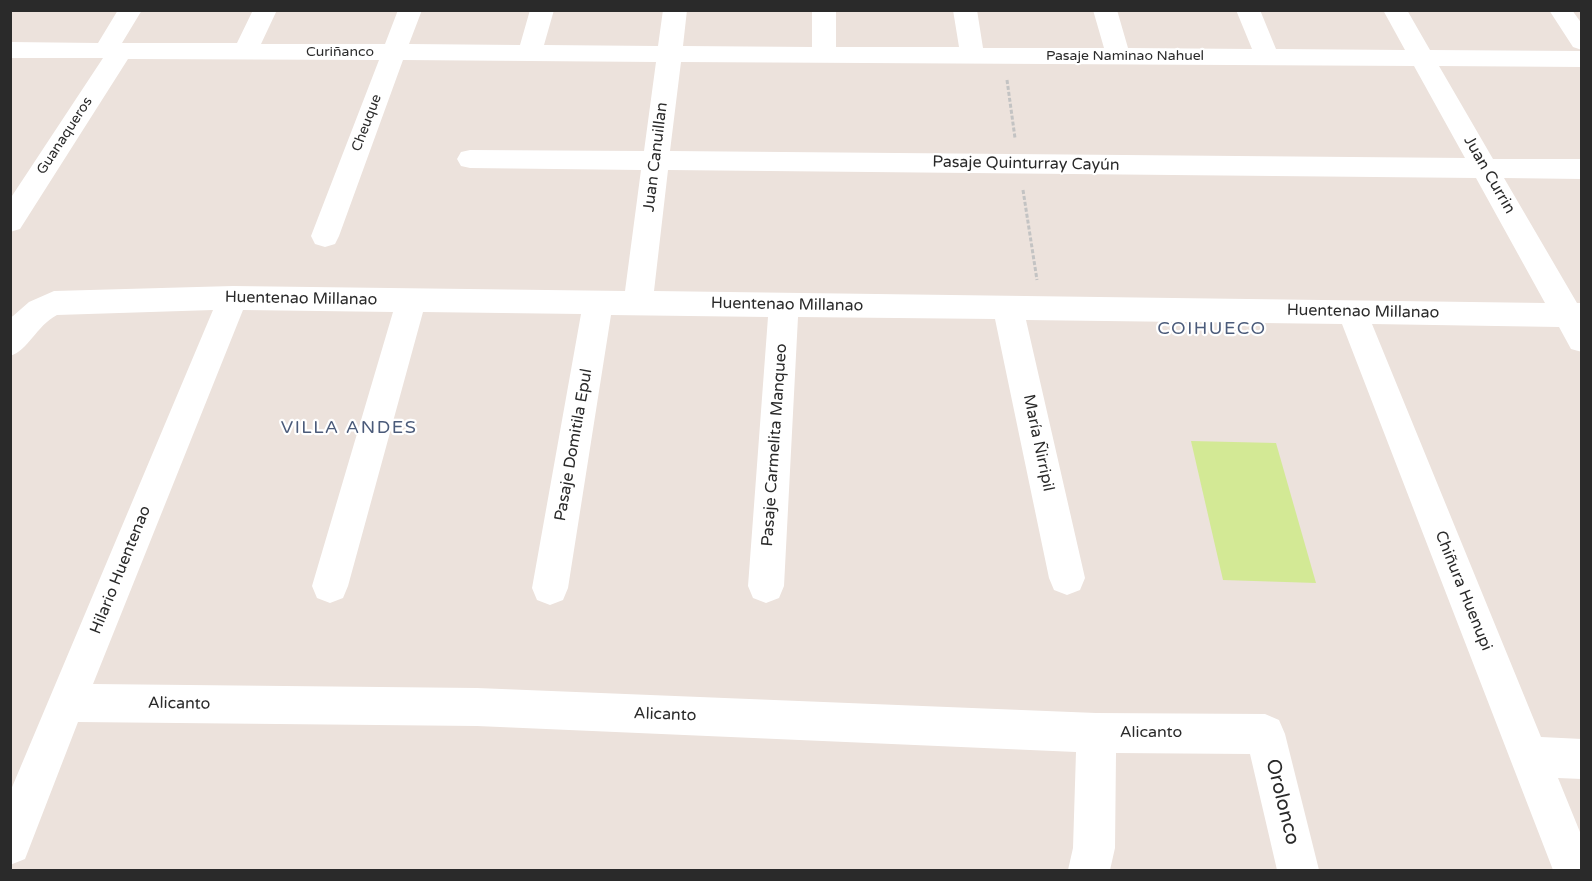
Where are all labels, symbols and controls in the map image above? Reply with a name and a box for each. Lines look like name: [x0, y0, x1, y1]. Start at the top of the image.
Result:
street label: Curiñanco: [306, 44, 374, 60]
street label: Pasaje Naminao Nahuel: [1046, 48, 1204, 64]
street label: Cheuque: [348, 92, 386, 154]
street label: Guanaqueros: [34, 94, 96, 178]
street label: Juan Canuillan: [640, 101, 672, 213]
street label: Juan Currin: [1459, 133, 1519, 217]
street label: Pasaje Quinturray Cayún: [932, 153, 1120, 175]
street label: Huentenao Millanao: [225, 288, 377, 310]
street label: Huentenao Millanao: [711, 294, 863, 316]
street label: Huentenao Millanao: [1287, 301, 1439, 323]
district label: COIHUECO: [1157, 318, 1267, 340]
street label: Pasaje Carmelita Manqueo: [758, 343, 792, 547]
street label: Pasaje Domitila Epul: [551, 367, 597, 523]
street label: María Ñirripil: [1018, 393, 1058, 493]
district label: VILLA ANDES: [281, 417, 417, 439]
street label: Hilario Huentenao: [87, 503, 155, 637]
street label: Chiñura Huenupi: [1430, 528, 1496, 654]
street label: Alicanto: [148, 694, 210, 714]
street label: Alicanto: [633, 704, 697, 726]
street label: Alicanto: [1120, 723, 1182, 743]
street label: Orolonco: [1260, 757, 1304, 847]

